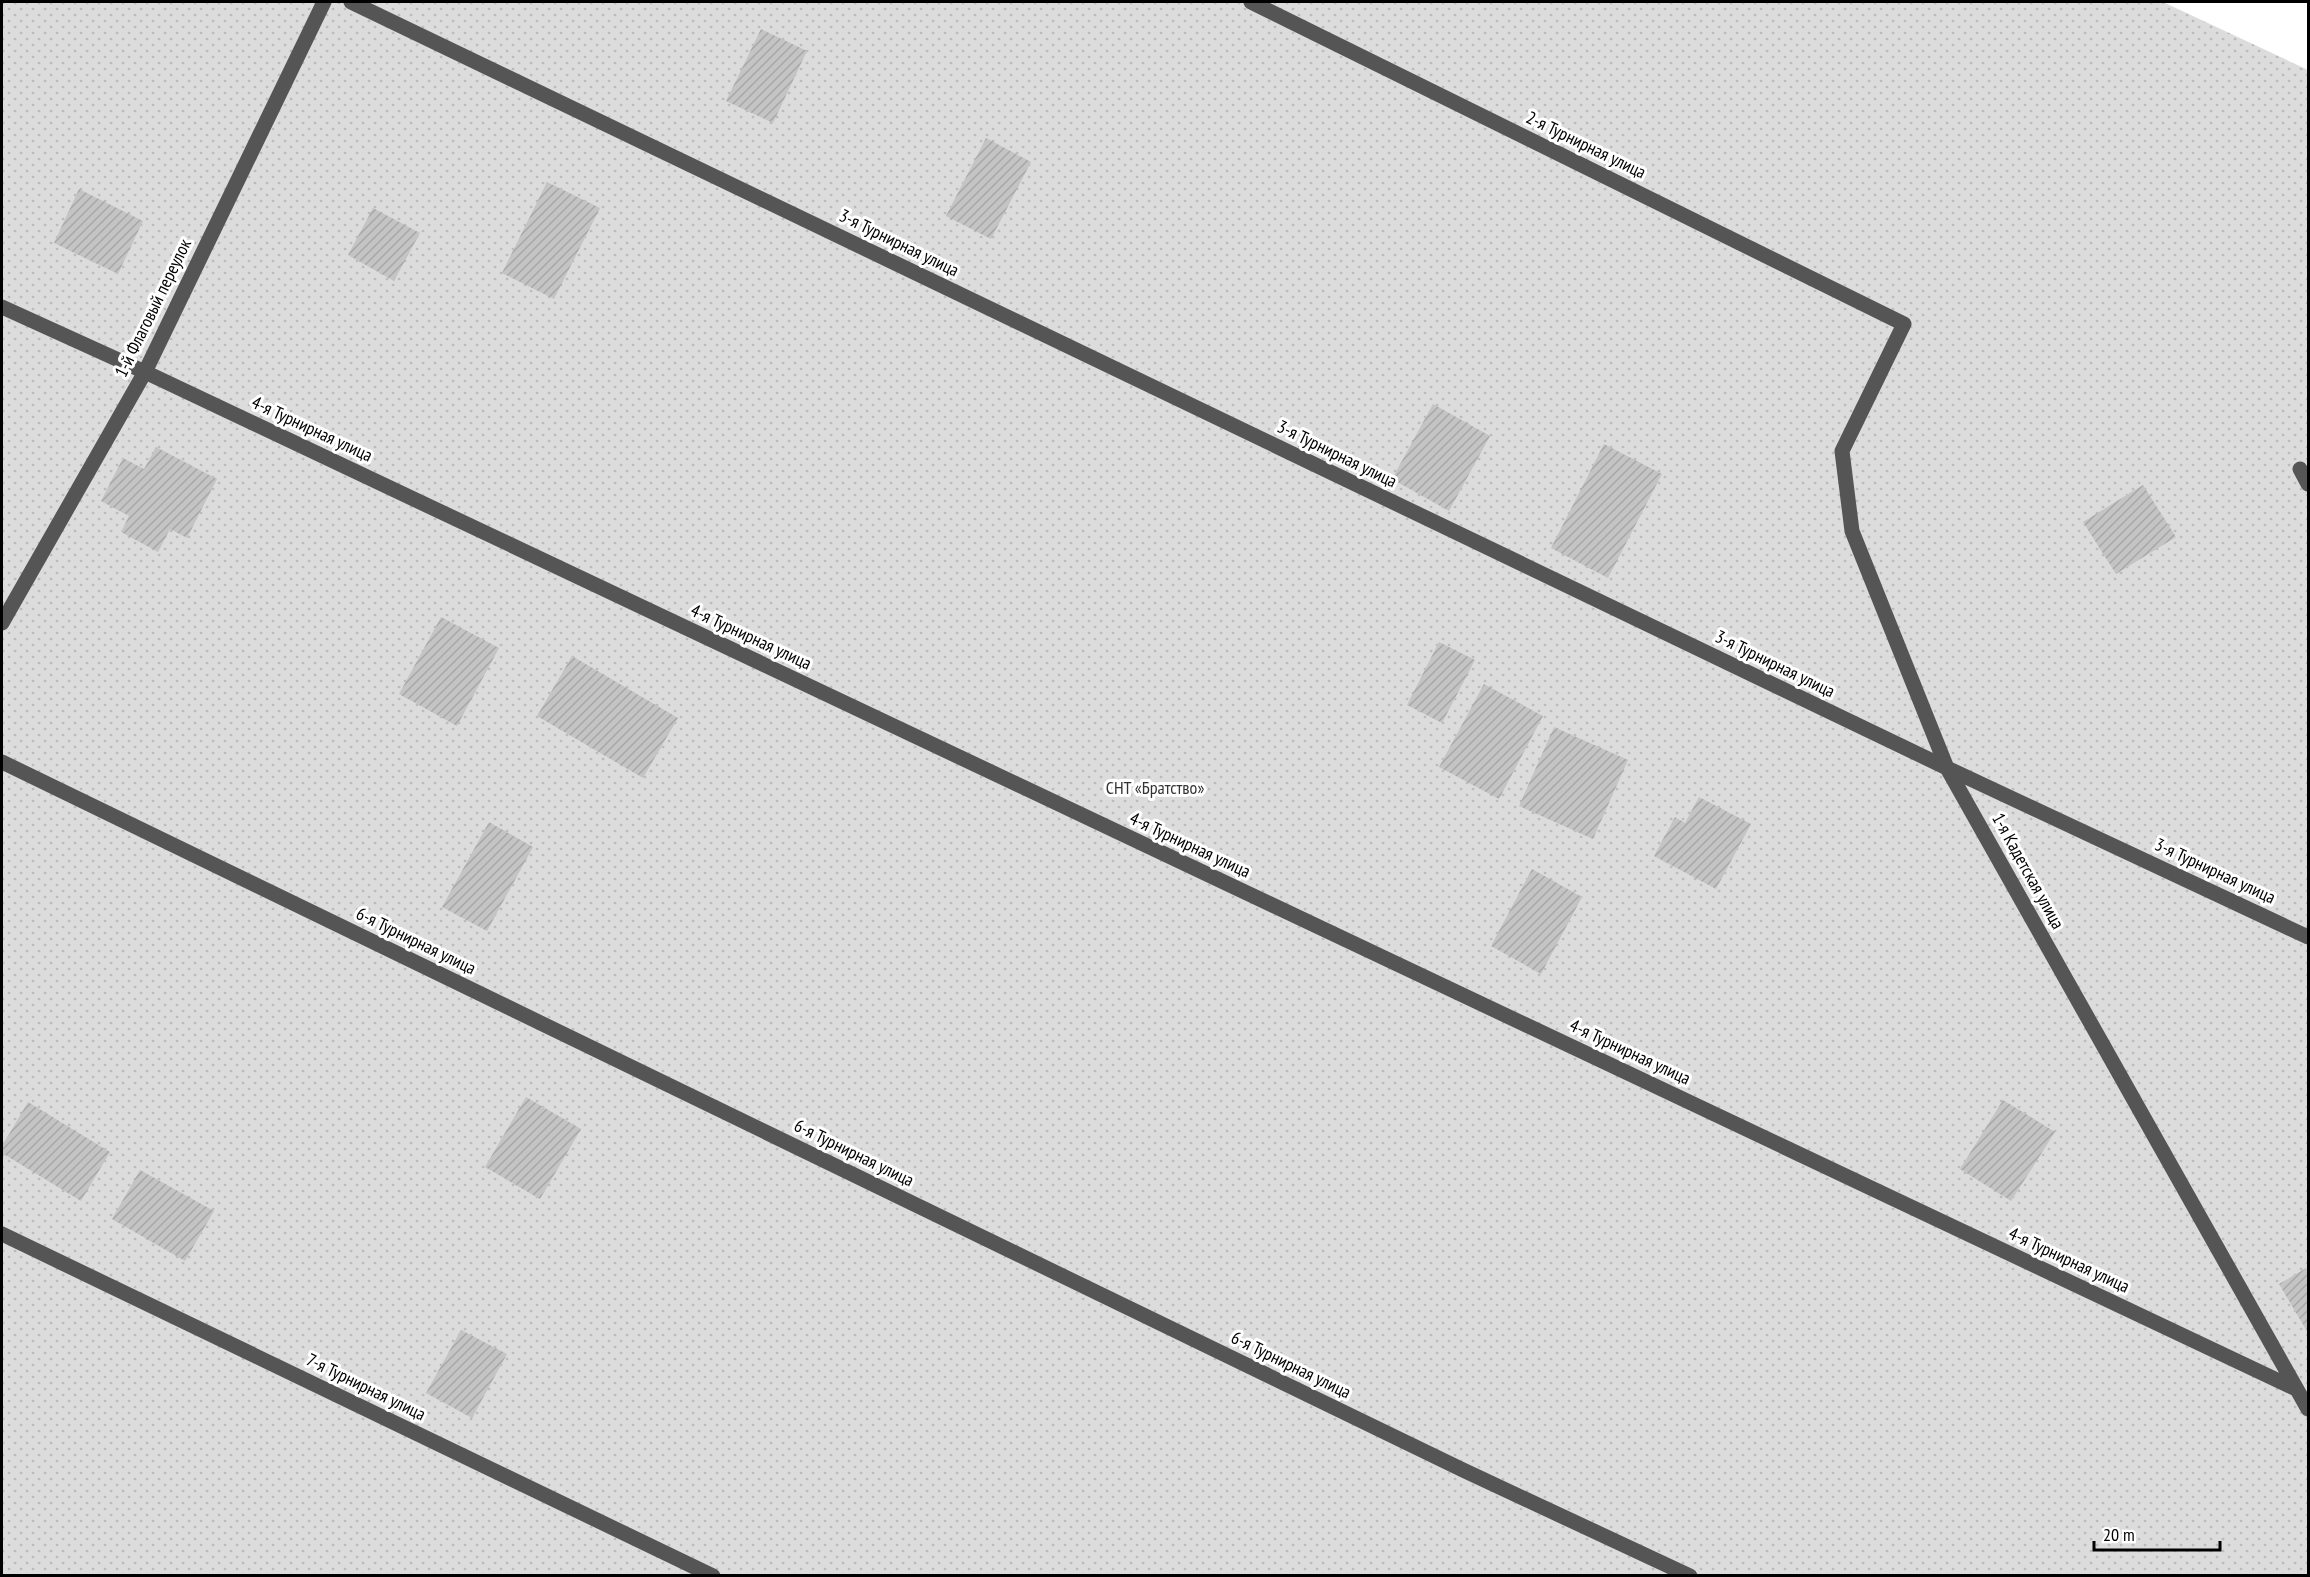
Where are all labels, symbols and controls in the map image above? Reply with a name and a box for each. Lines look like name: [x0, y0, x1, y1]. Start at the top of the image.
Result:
street label: 2-я Турнирная улица: [1522, 106, 1650, 184]
street label: 3-я Турнирная улица: [835, 204, 963, 282]
street label: 1-й Флаговый переулок: [109, 235, 196, 381]
street label: 4-я Турнирная улица: [248, 391, 376, 467]
street label: 3-я Турнирная улица: [1273, 415, 1401, 493]
street label: 4-я Турнирная улица: [687, 599, 815, 675]
street label: 3-я Турнирная улица: [1711, 625, 1839, 703]
park label: СНТ «Братство»: [1106, 776, 1204, 799]
street label: 4-я Турнирная улица: [1126, 807, 1254, 883]
street label: 1-я Кадетская улица: [1987, 809, 2070, 933]
street label: 3-я Турнирная улица: [2151, 833, 2279, 909]
street label: 6-я Турнирная улица: [352, 902, 480, 980]
street label: 4-я Турнирная улица: [1566, 1014, 1694, 1090]
street label: 6-я Турнирная улица: [790, 1114, 918, 1192]
street label: 4-я Турнирная улица: [2005, 1222, 2133, 1298]
street label: 6-я Турнирная улица: [1227, 1326, 1355, 1404]
street label: 7-я Турнирная улица: [303, 1348, 430, 1425]
scale bar: [2094, 1514, 2220, 1552]
text: 20 m: [2103, 1523, 2135, 1546]

